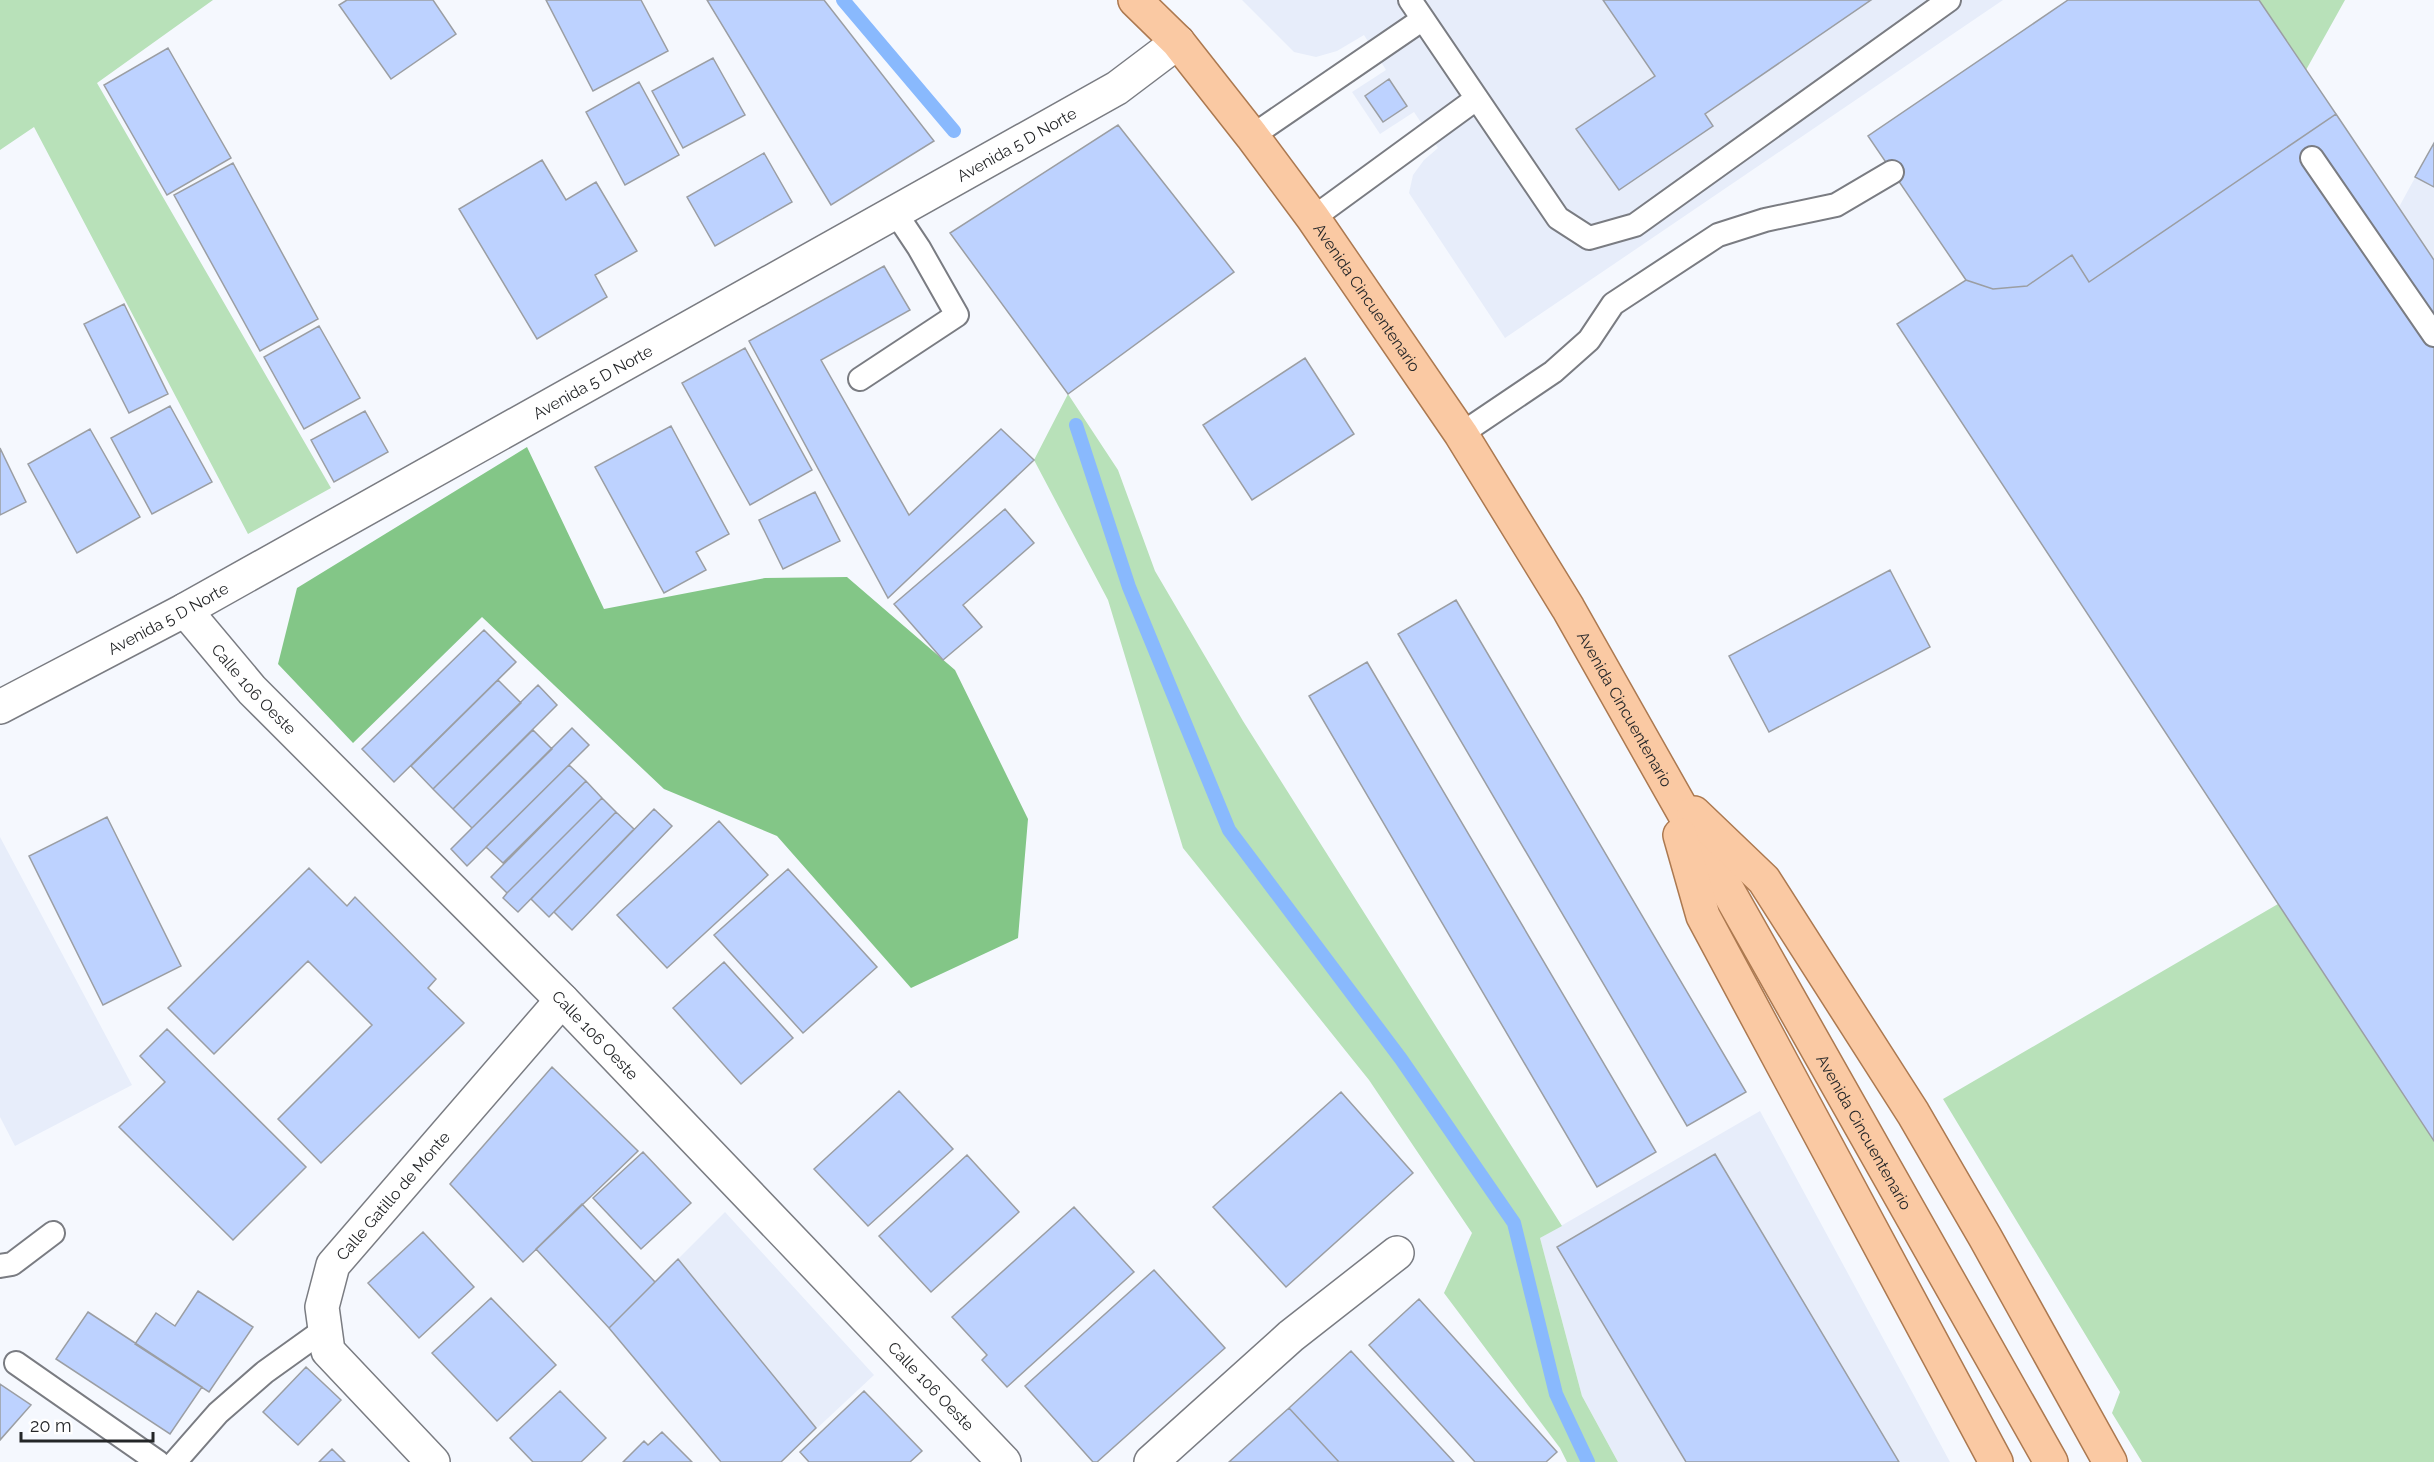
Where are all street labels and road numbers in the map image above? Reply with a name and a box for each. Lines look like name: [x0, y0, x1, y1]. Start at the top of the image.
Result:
street label: Avenida 5 D Norte: [953, 103, 1080, 185]
street label: Avenida Cincuentenario: [1310, 219, 1425, 375]
street label: Avenida 5 D Norte: [529, 341, 656, 423]
street label: Avenida 5 D Norte: [105, 578, 232, 658]
street label: Avenida Cincuentenario: [1574, 628, 1677, 790]
street label: Calle 106 Oeste: [208, 640, 300, 738]
street label: Calle 106 Oeste: [548, 986, 642, 1083]
street label: Avenida Cincuentenario: [1813, 1051, 1916, 1213]
street label: Calle Gatillo de Monte: [332, 1128, 454, 1264]
street label: Calle 106 Oeste: [884, 1337, 978, 1435]

